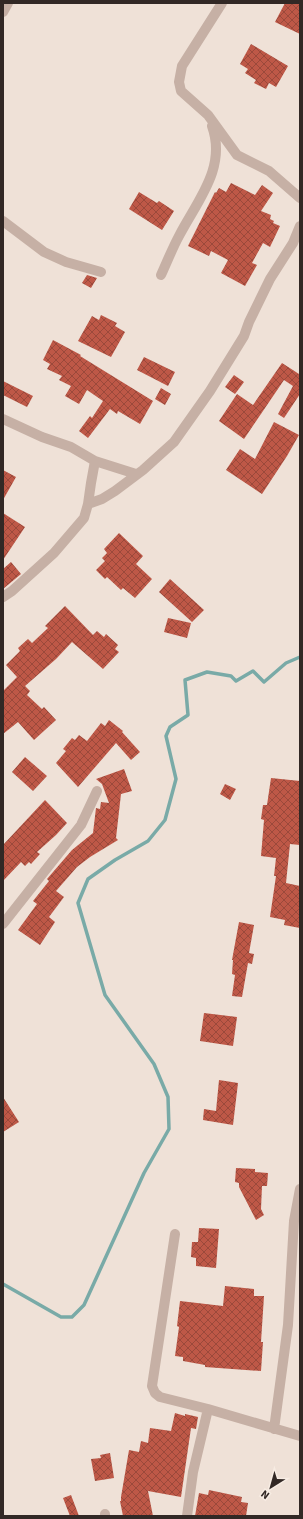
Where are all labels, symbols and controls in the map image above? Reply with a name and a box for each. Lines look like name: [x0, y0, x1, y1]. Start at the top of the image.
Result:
north arrow: [251, 1467, 291, 1507]
text: N: [258, 1486, 273, 1503]

